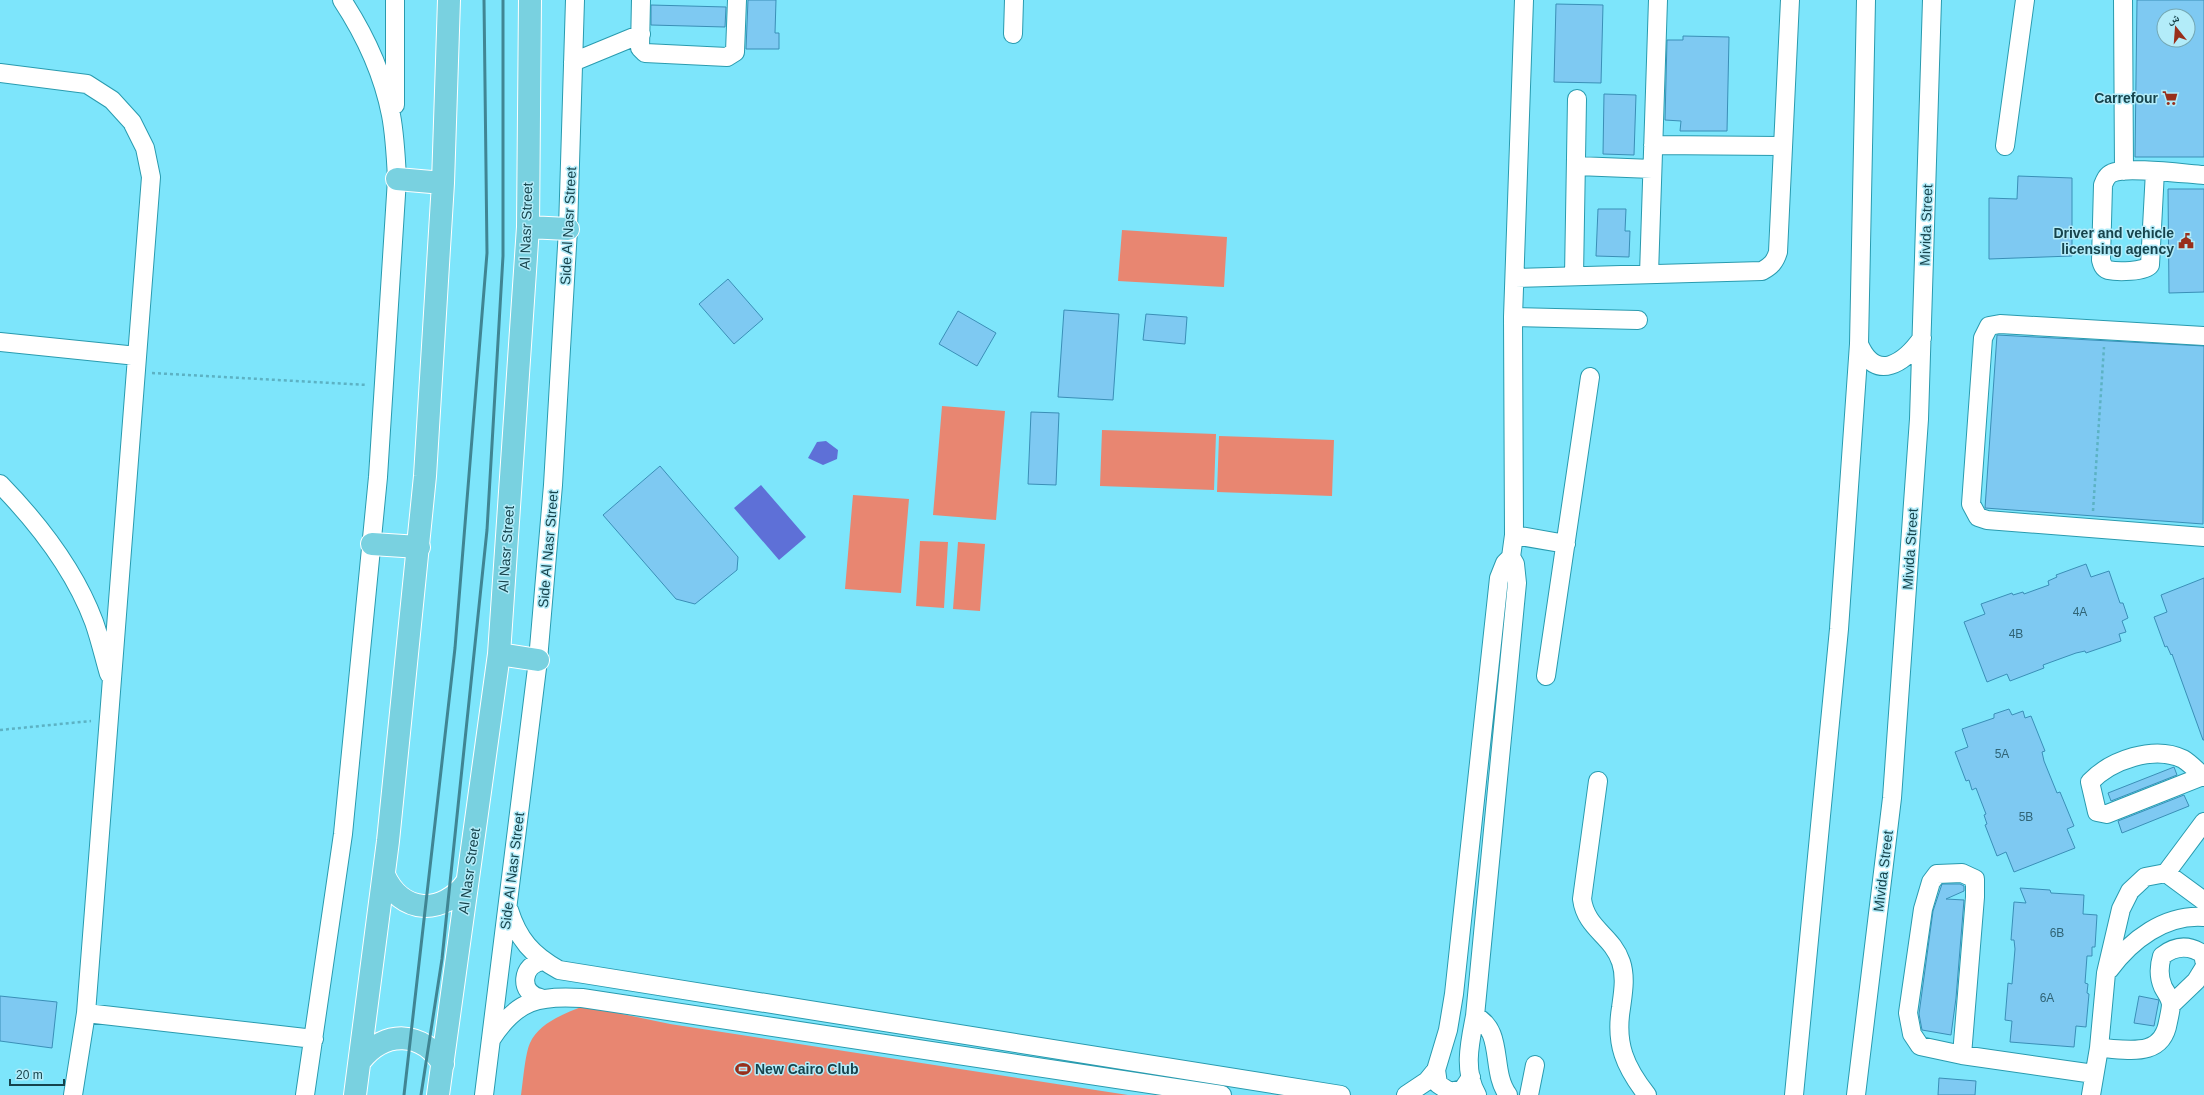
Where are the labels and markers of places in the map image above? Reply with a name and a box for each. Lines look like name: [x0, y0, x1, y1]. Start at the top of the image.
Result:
supermarket icon: Carrefour: [2161, 89, 2179, 107]
place label: Carrefour: [2094, 90, 2159, 106]
place label: Driver and vehicle licensing agency: [2053, 225, 2174, 257]
public building icon: Driver and vehicle licensing agency: [2177, 232, 2195, 250]
sports icon: New Cairo Club: [734, 1060, 752, 1078]
place label: New Cairo Club: [755, 1061, 858, 1077]

